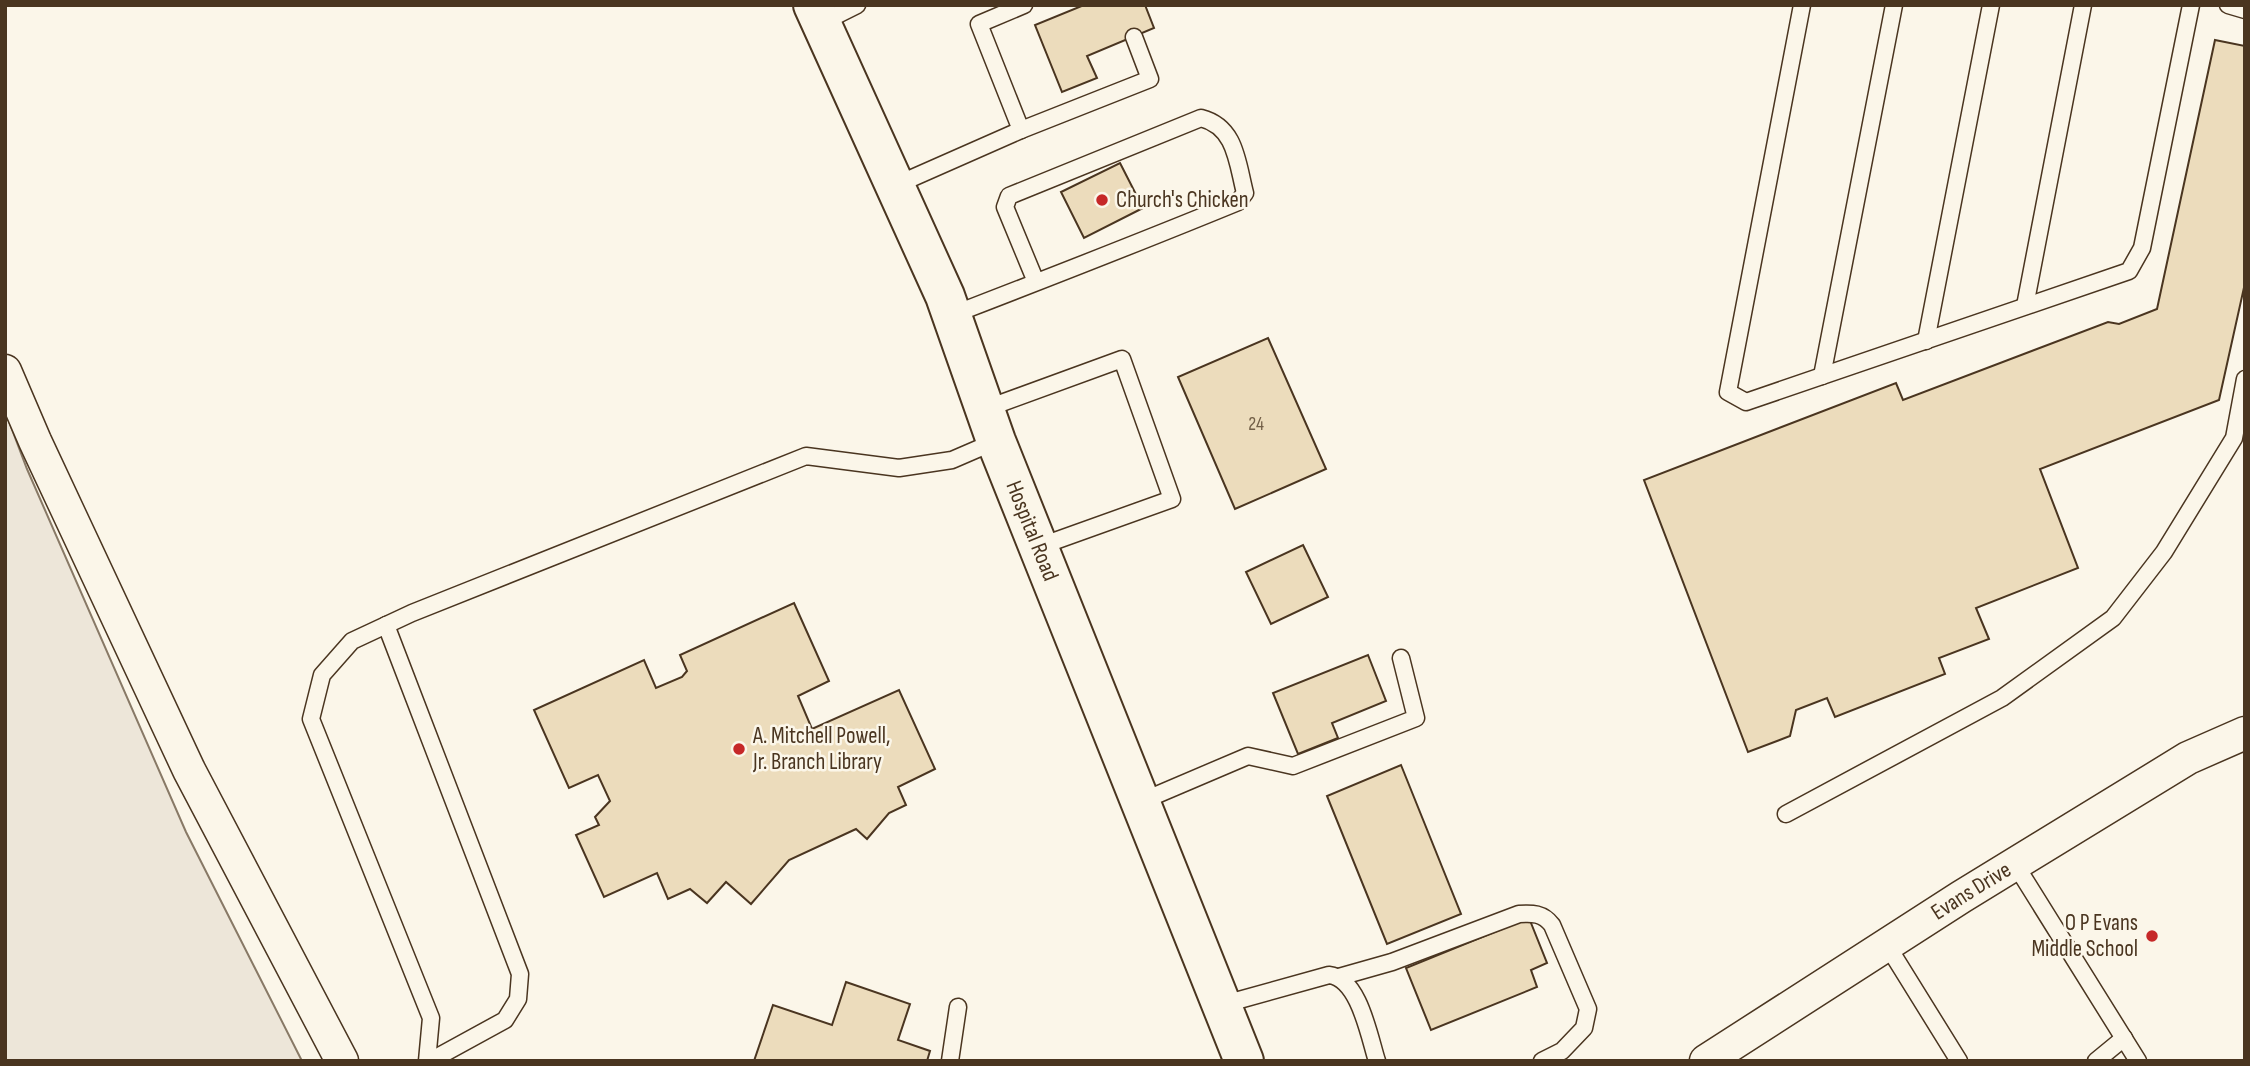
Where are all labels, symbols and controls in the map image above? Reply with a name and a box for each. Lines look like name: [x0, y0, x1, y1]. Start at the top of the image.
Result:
place label: Church's Chicken: [1116, 186, 1249, 214]
marker: Church's Chicken: [1094, 192, 1110, 208]
house number: 24: [1248, 413, 1264, 436]
street label: Hospital Road: [999, 477, 1064, 585]
place label: A. Mitchell Powell, Jr. Branch Library: [752, 722, 890, 776]
marker: A. Mitchell Powell, Jr. Branch Library: [731, 741, 747, 757]
street label: Evans Drive: [1926, 856, 2016, 926]
place label: O P Evans Middle School: [2031, 909, 2138, 963]
marker: O P Evans Middle School: [2144, 928, 2160, 944]

